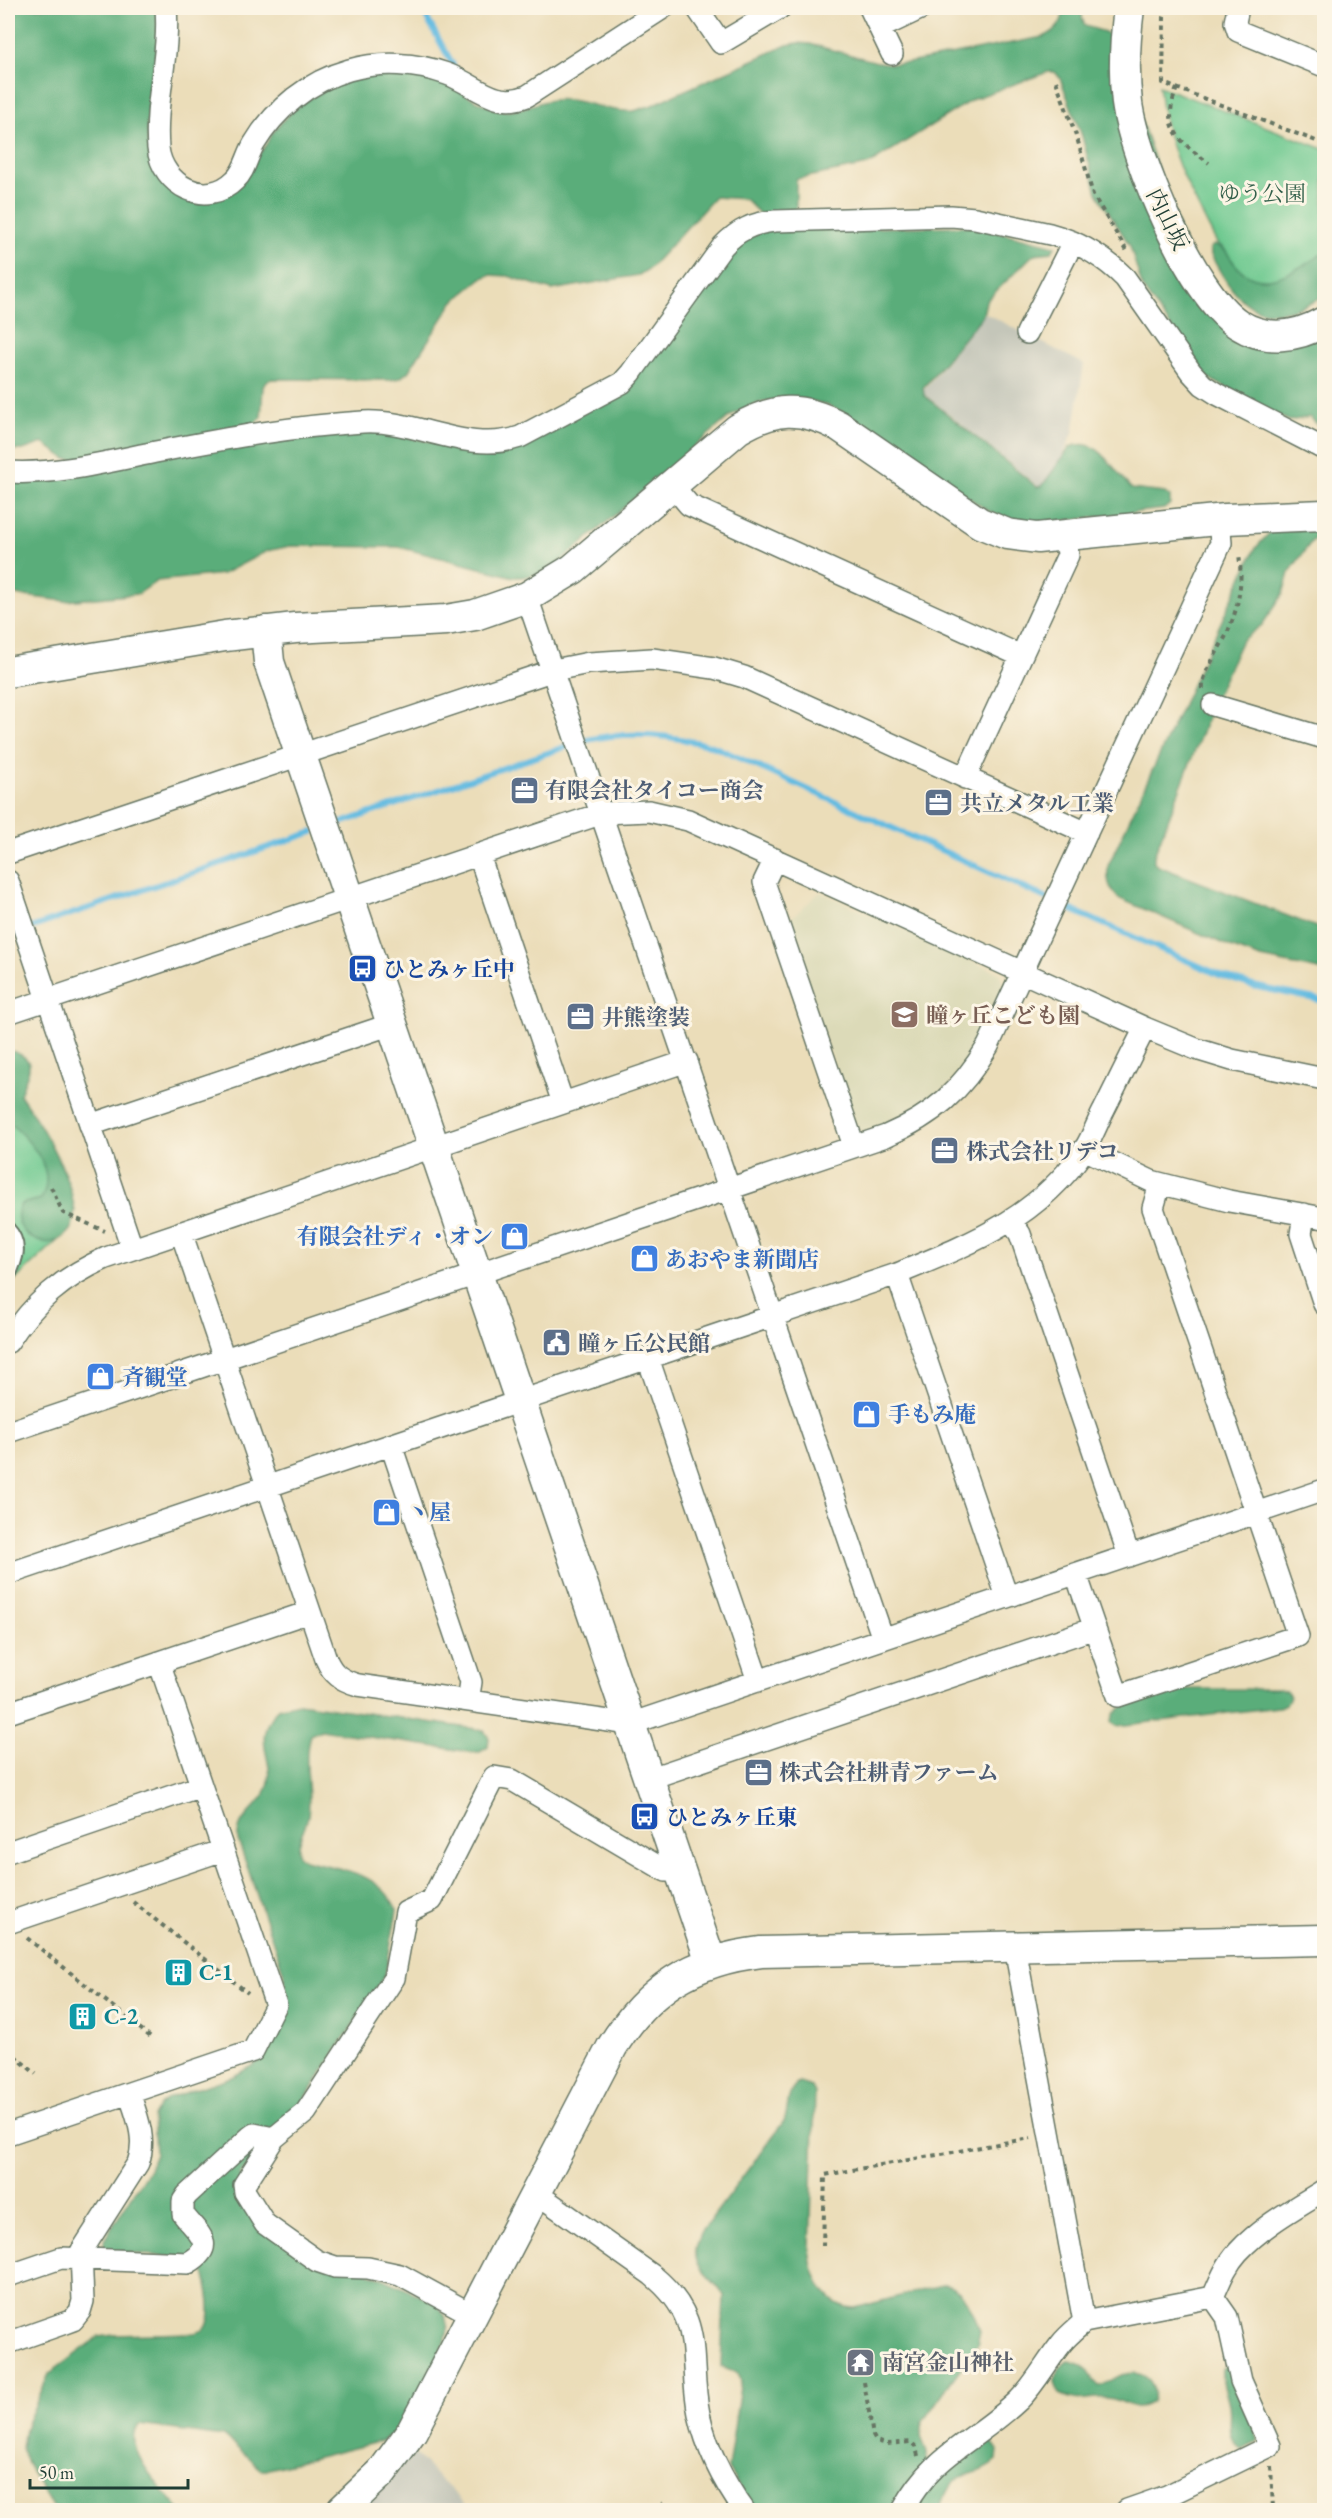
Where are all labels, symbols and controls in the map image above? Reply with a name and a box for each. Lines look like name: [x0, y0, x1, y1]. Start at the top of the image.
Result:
park label: ゆう公園: [1218, 179, 1306, 208]
street label: 内山坂: [1140, 183, 1195, 255]
office icon: 有限会社タイコー商会: [508, 774, 540, 806]
place label: 有限会社タイコー商会: [545, 776, 764, 805]
office icon: 共立メタル工業: [923, 787, 955, 819]
place label: 共立メタル工業: [960, 789, 1114, 818]
bus stop icon: ひとみヶ丘中: [346, 953, 378, 985]
place label: ひとみヶ丘中: [383, 955, 515, 984]
school or university icon: 瞳ヶ丘こども園: [889, 999, 921, 1031]
office icon: 井熊塗装: [565, 1001, 597, 1033]
place label: 瞳ヶ丘こども園: [926, 1001, 1080, 1030]
place label: 井熊塗装: [602, 1003, 690, 1032]
office icon: 株式会社リデコ: [929, 1135, 961, 1167]
place label: 株式会社リデコ: [966, 1137, 1119, 1166]
shop icon: 有限会社ディ・オン: [498, 1220, 530, 1252]
place label: 有限会社ディ・オン: [297, 1222, 493, 1251]
shop icon: あおやま新聞店: [628, 1243, 660, 1275]
place label: あおやま新聞店: [665, 1245, 819, 1274]
public building icon: 瞳ヶ丘公民館: [541, 1327, 573, 1359]
place label: 瞳ヶ丘公民館: [578, 1329, 710, 1358]
shop icon: 斉観堂: [85, 1361, 117, 1393]
place label: 斉観堂: [122, 1363, 188, 1392]
shop icon: 手もみ庵: [851, 1398, 883, 1430]
place label: 手もみ庵: [888, 1400, 976, 1429]
shop icon: 丶屋: [370, 1496, 402, 1528]
place label: 丶屋: [407, 1498, 451, 1527]
office icon: 株式会社耕青ファーム: [742, 1756, 774, 1788]
place label: 株式会社耕青ファーム: [779, 1758, 999, 1787]
bus stop icon: ひとみヶ丘東: [629, 1801, 661, 1833]
place label: ひとみヶ丘東: [666, 1803, 798, 1832]
building icon: C-1: [162, 1956, 194, 1988]
place label: C-1: [199, 1958, 233, 1987]
building icon: C-2: [67, 2000, 99, 2032]
place label: C-2: [104, 2002, 139, 2031]
temple icon: 南宮金山神社: [845, 2346, 877, 2378]
place label: 南宮金山神社: [882, 2348, 1014, 2377]
scale bar: [30, 2452, 188, 2490]
text: 50 m: [39, 2461, 74, 2484]

